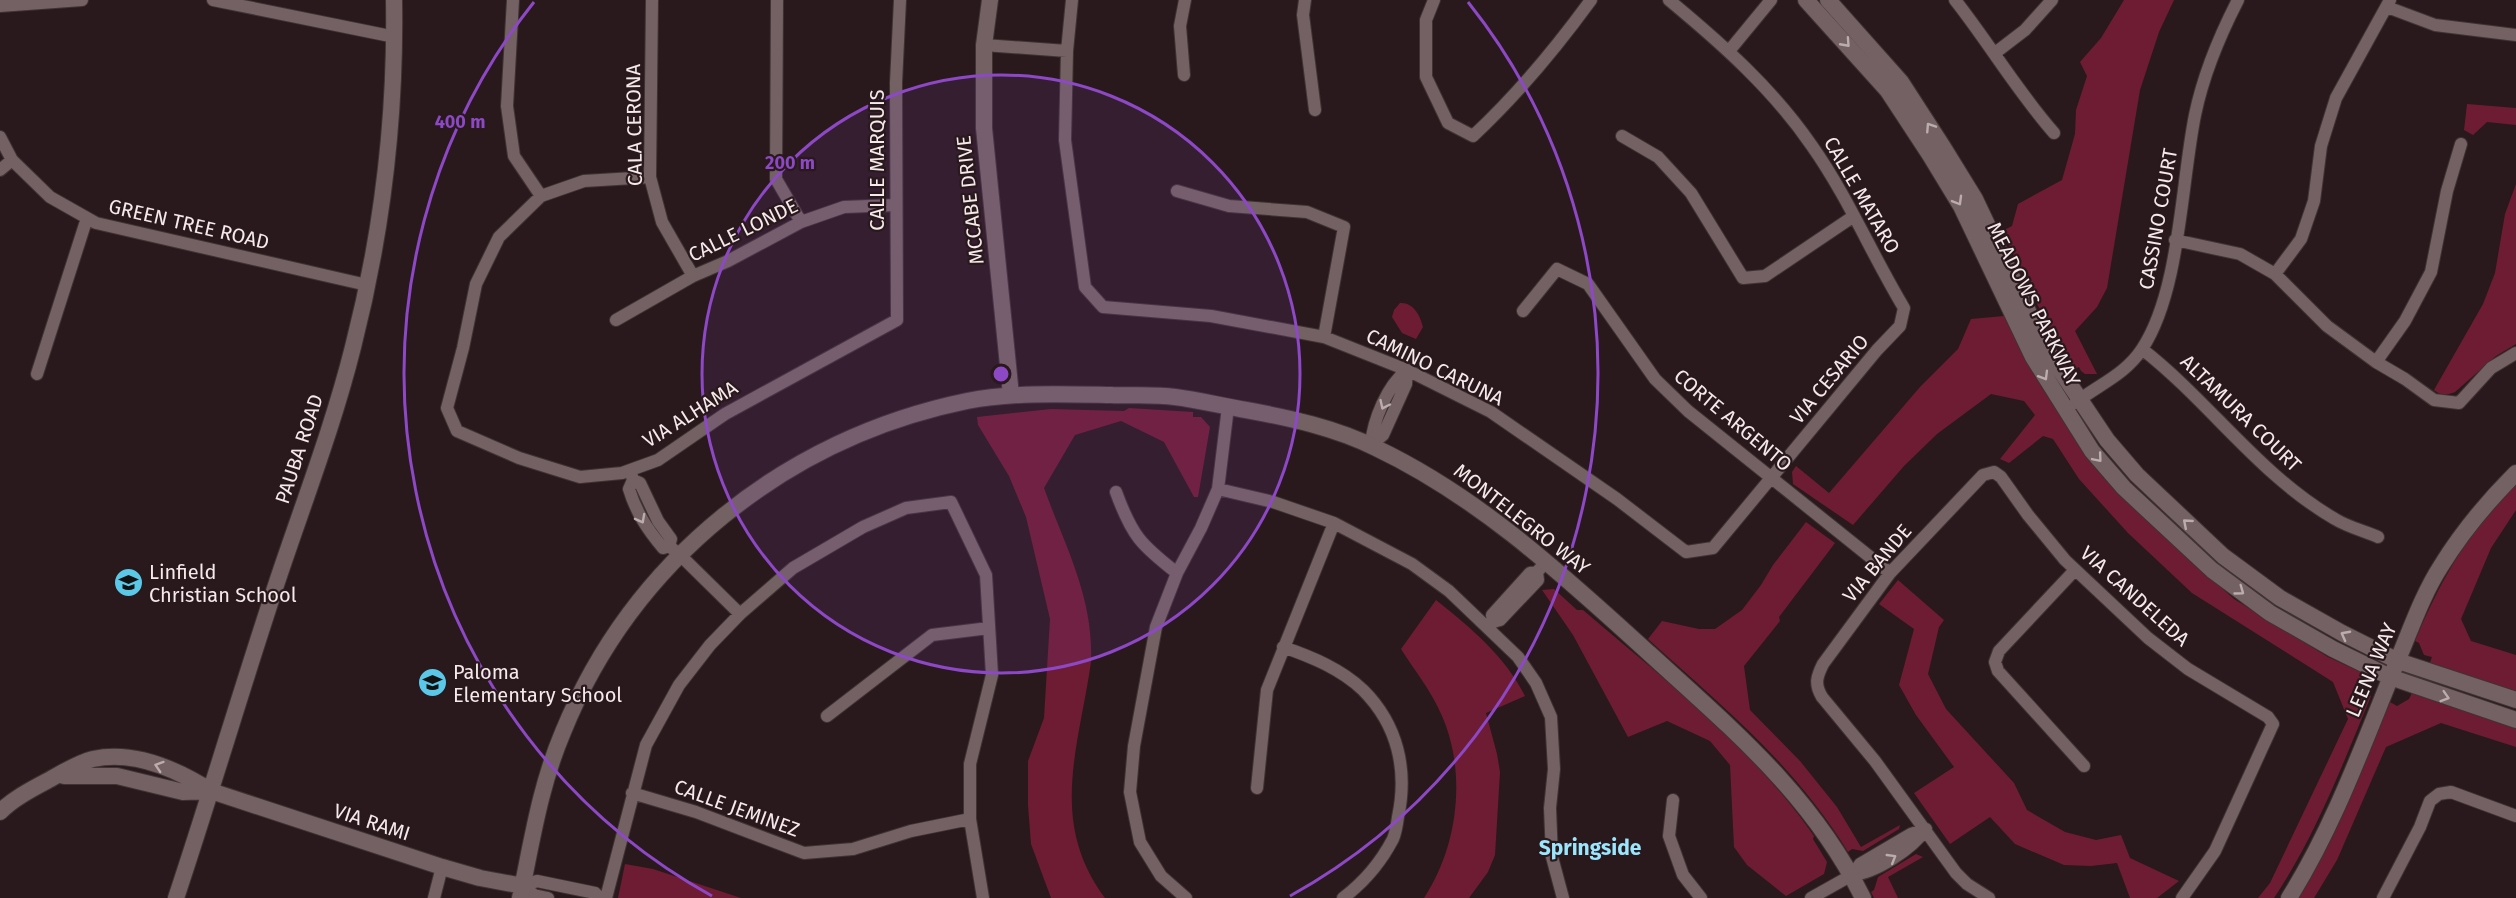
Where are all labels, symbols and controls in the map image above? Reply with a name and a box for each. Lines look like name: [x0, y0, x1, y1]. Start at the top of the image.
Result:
one-way arrow: [1839, 36, 1850, 46]
street label: CALA CERONA: [621, 63, 647, 186]
street label: CALLE MARQUIS: [865, 89, 889, 231]
text: 400 m: [435, 111, 485, 133]
one-way arrow: [1927, 123, 1938, 134]
street label: CALLE MATARO: [1819, 132, 1905, 258]
street label: MCCABE DRIVE: [951, 134, 989, 266]
street label: CASSINO COURT: [2134, 146, 2182, 291]
text: 200 m: [765, 152, 815, 174]
street label: CALLE LONDE: [684, 193, 802, 267]
street label: GREEN TREE ROAD: [106, 194, 272, 254]
one-way arrow: [1951, 195, 1962, 205]
street label: MEADOWS PARKWAY: [1982, 218, 2086, 390]
street label: CAMINO CARUNA: [1362, 323, 1508, 411]
street label: VIA CESARIO: [1785, 329, 1873, 429]
street label: ALTAMURA COURT: [2176, 349, 2307, 477]
centre of rings: [991, 364, 1011, 384]
street label: CORTE ARGENTO: [1669, 364, 1797, 476]
one-way arrow: [2037, 370, 2049, 380]
street label: VIA ALHAMA: [638, 375, 742, 453]
street label: PAUBA ROAD: [270, 391, 328, 507]
one-way arrow: [1379, 398, 1391, 409]
one-way arrow: [2091, 451, 2102, 462]
street label: MONTELEGRO WAY: [1449, 458, 1595, 580]
one-way arrow: [634, 513, 645, 523]
street label: VIA BANDE: [1837, 519, 1917, 607]
one-way arrow: [2183, 519, 2194, 530]
street label: VIA CANDELEDA: [2076, 541, 2195, 652]
place label: Linfield Christian School: [149, 560, 297, 607]
school or university icon: Linfield Christian School: [112, 567, 144, 599]
one-way arrow: [2234, 584, 2245, 595]
street label: LEENA WAY: [2340, 619, 2402, 721]
one-way arrow: [2341, 631, 2352, 642]
place label: Paloma Elementary School: [453, 660, 622, 707]
school or university icon: Paloma Elementary School: [416, 667, 448, 699]
one-way arrow: [2439, 690, 2450, 702]
one-way arrow: [154, 761, 165, 773]
street label: CALLE JEMINEZ: [671, 774, 803, 842]
street label: VIA RAMI: [331, 798, 413, 846]
district label: Springside: [1539, 835, 1642, 861]
one-way arrow: [1886, 853, 1896, 865]

